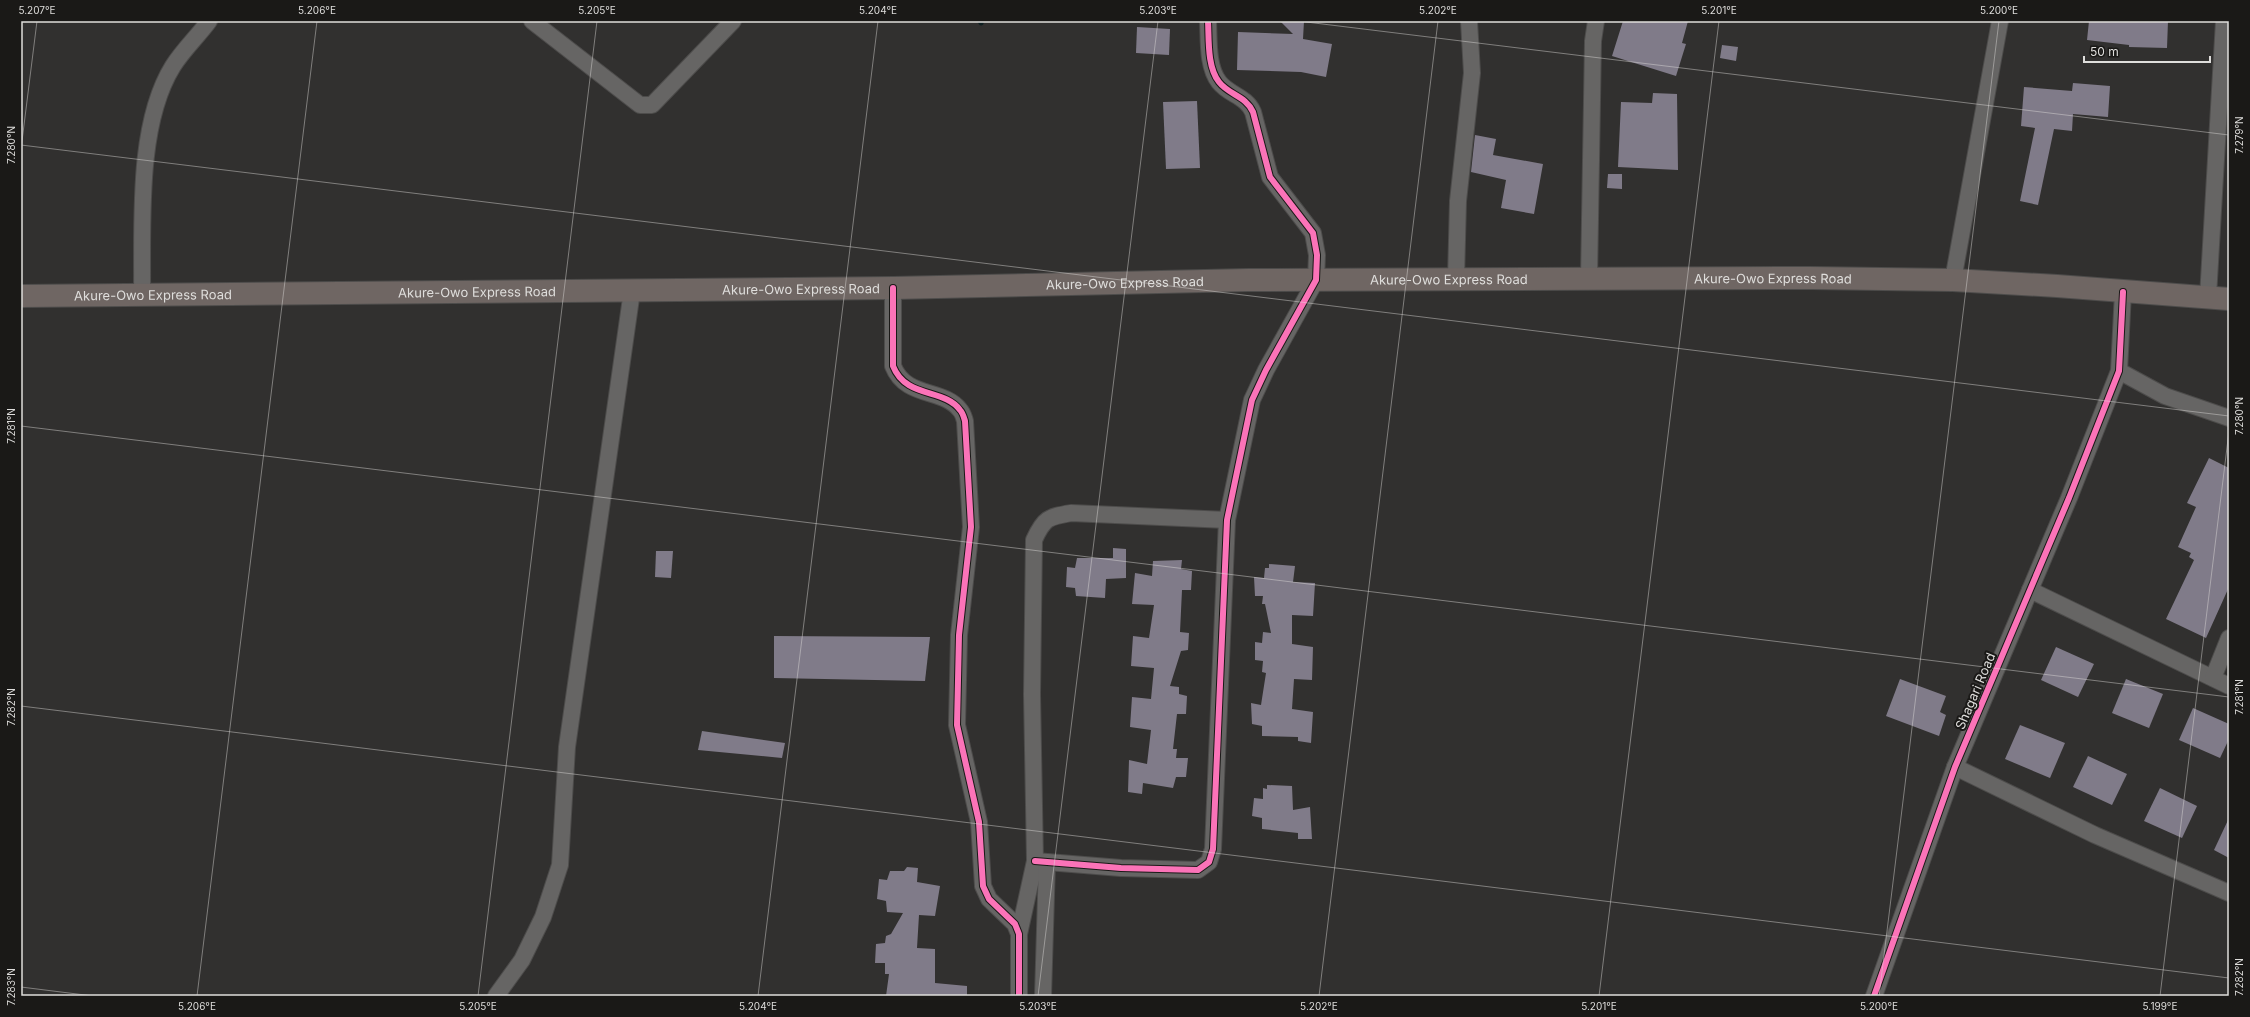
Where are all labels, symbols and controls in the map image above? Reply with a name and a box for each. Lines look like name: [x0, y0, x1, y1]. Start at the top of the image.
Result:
text: 5.207°E: [18, 4, 56, 16]
text: 5.206°E: [298, 4, 336, 16]
text: 5.205°E: [578, 4, 616, 16]
text: 5.204°E: [859, 4, 897, 16]
text: 5.203°E: [1139, 4, 1177, 16]
text: 5.202°E: [1419, 4, 1457, 16]
text: 5.201°E: [1701, 4, 1737, 16]
text: 5.200°E: [1980, 4, 2018, 16]
scale bar: [2084, 38, 2210, 64]
text: 50 m: [2090, 44, 2119, 59]
text: 7.279°N: [2233, 116, 2245, 154]
text: 7.280°N: [5, 126, 17, 164]
street label: Akure-Owo Express Road: [1694, 270, 1852, 287]
street label: Akure-Owo Express Road: [1370, 271, 1528, 288]
street label: Akure-Owo Express Road: [1046, 273, 1204, 293]
street label: Akure-Owo Express Road: [722, 280, 880, 298]
street label: Akure-Owo Express Road: [398, 283, 556, 301]
street label: Akure-Owo Express Road: [74, 286, 232, 304]
text: 7.280°N: [2233, 397, 2245, 435]
text: 7.281°N: [5, 408, 17, 444]
street label: Shagari Road: [1952, 650, 1998, 732]
text: 7.281°N: [2233, 679, 2245, 715]
text: 7.282°N: [5, 688, 17, 726]
text: 7.282°N: [2233, 958, 2245, 996]
text: 7.283°N: [5, 968, 17, 1006]
text: 5.206°E: [178, 1000, 216, 1012]
text: 5.205°E: [459, 1000, 497, 1012]
text: 5.204°E: [739, 1000, 777, 1012]
text: 5.203°E: [1019, 1000, 1057, 1012]
text: 5.202°E: [1300, 1000, 1338, 1012]
text: 5.201°E: [1581, 1000, 1617, 1012]
text: 5.200°E: [1860, 1000, 1898, 1012]
text: 5.199°E: [2143, 1000, 2177, 1012]

